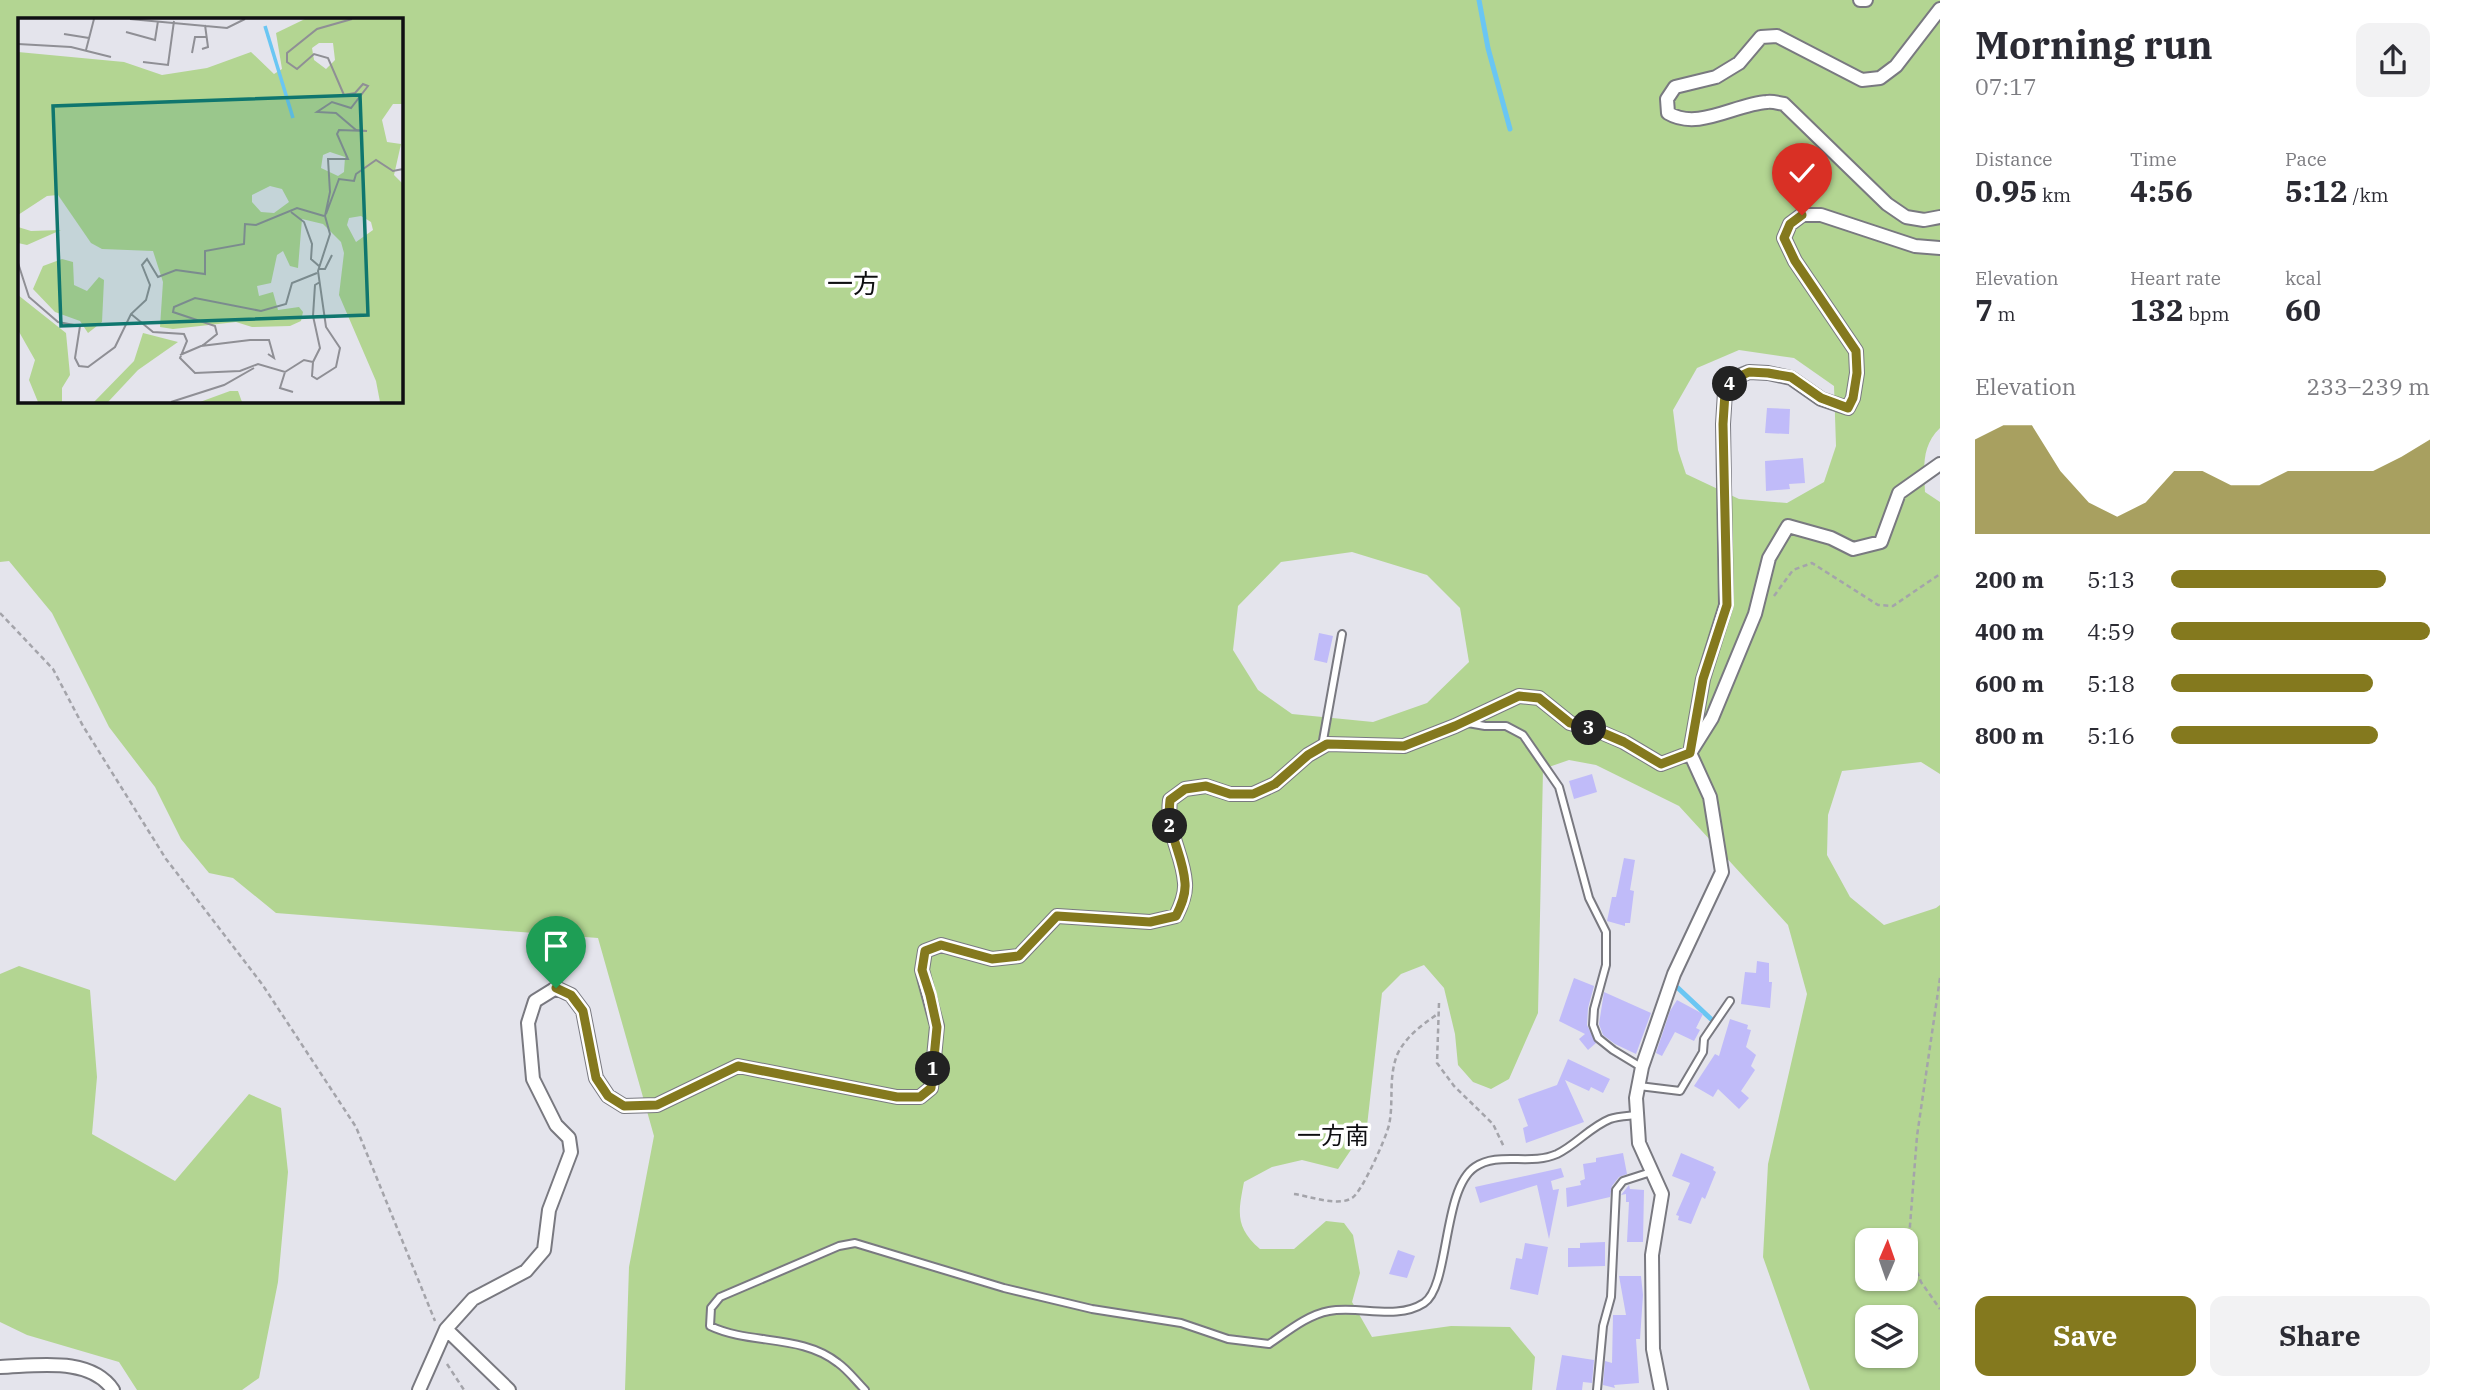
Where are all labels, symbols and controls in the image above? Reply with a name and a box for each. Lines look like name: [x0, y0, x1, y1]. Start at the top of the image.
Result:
inset map: [18, 18, 402, 402]
text: Morning run: [1975, 20, 2213, 69]
button: share: [2356, 23, 2430, 97]
text: 07:17: [1975, 71, 2037, 101]
pin: [1772, 143, 1832, 215]
text: Distance: [1975, 147, 2053, 171]
text: Time: [2130, 147, 2177, 171]
text: Pace: [2285, 147, 2327, 171]
icon: check: [1783, 154, 1821, 192]
text: 0.95: [1975, 171, 2037, 210]
text: 4:56: [2130, 171, 2193, 210]
text: 5:12: [2285, 171, 2348, 210]
text: km: [2037, 183, 2071, 207]
text: /km: [2348, 183, 2389, 207]
district label: 一方: [827, 266, 879, 300]
text: Elevation: [1975, 266, 2059, 290]
text: Heart rate: [2130, 266, 2221, 290]
text: kcal: [2285, 266, 2322, 290]
text: 7: [1975, 290, 1993, 329]
text: 132: [2130, 290, 2184, 329]
text: 60: [2285, 290, 2321, 329]
text: m: [1993, 302, 2016, 326]
text: bpm: [2184, 302, 2230, 326]
pin: 4: [1712, 366, 1748, 402]
text: 4: [1724, 371, 1735, 395]
text: Elevation: [1975, 371, 2076, 401]
text: 233–239 m: [2306, 371, 2430, 401]
text: 200 m: [1975, 564, 2044, 594]
text: 5:13: [2087, 564, 2135, 594]
text: 400 m: [1975, 616, 2044, 646]
text: 4:59: [2087, 616, 2135, 646]
text: 600 m: [1975, 668, 2044, 698]
text: 5:18: [2087, 668, 2135, 698]
pin: 3: [1572, 710, 1606, 746]
text: 3: [1583, 715, 1594, 739]
text: 800 m: [1975, 720, 2044, 750]
text: 5:16: [2087, 720, 2135, 750]
pin: 2: [1152, 808, 1188, 844]
text: 2: [1164, 813, 1175, 837]
pin: [526, 916, 586, 988]
icon: arrive: [537, 927, 575, 965]
pin: 1: [916, 1052, 950, 1086]
text: 1: [927, 1056, 938, 1080]
district label: 一方南: [1297, 1119, 1369, 1151]
north arrow: [1855, 1228, 1918, 1292]
map controls: [1855, 1228, 1918, 1368]
button: Save: [1975, 1296, 2196, 1376]
button: Share: [2210, 1296, 2430, 1376]
button: layers: [1855, 1305, 1918, 1368]

